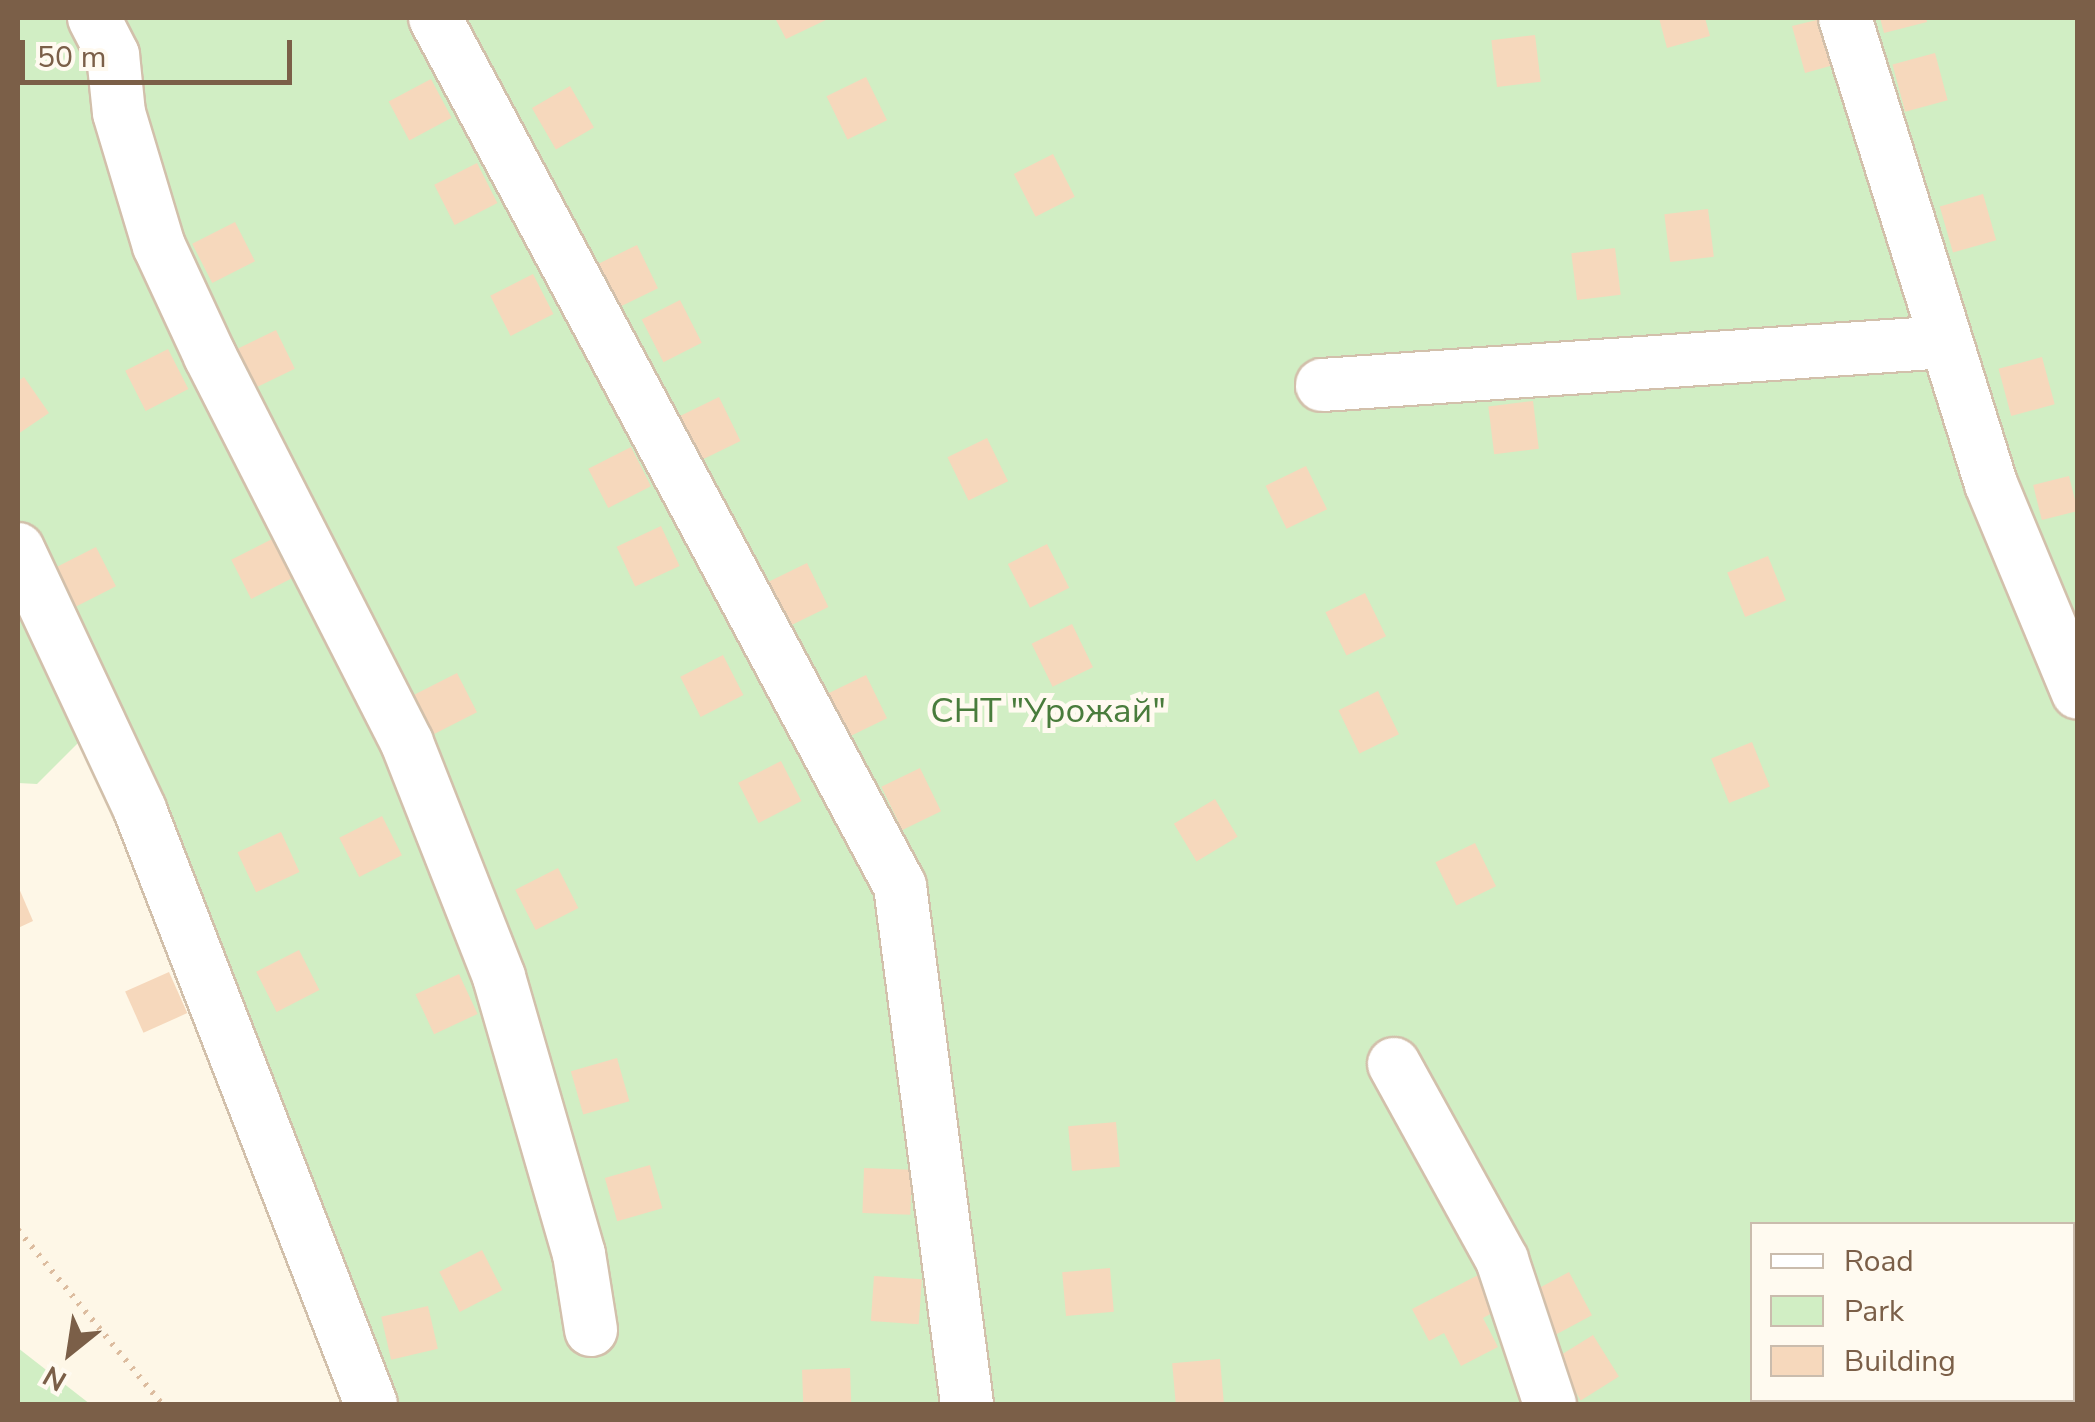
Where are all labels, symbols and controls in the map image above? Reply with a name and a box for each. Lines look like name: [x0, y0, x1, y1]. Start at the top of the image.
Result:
scale bar: [25, 20, 298, 82]
text: 50 m: [37, 37, 106, 78]
park label: СНТ "Урожай": [930, 690, 1166, 732]
legend: [1750, 1222, 2075, 1402]
text: Road: [1844, 1241, 1914, 1282]
text: Park: [1844, 1291, 1904, 1332]
north arrow: [20, 1302, 120, 1402]
text: Building: [1844, 1341, 1956, 1382]
text: N: [36, 1356, 74, 1400]

